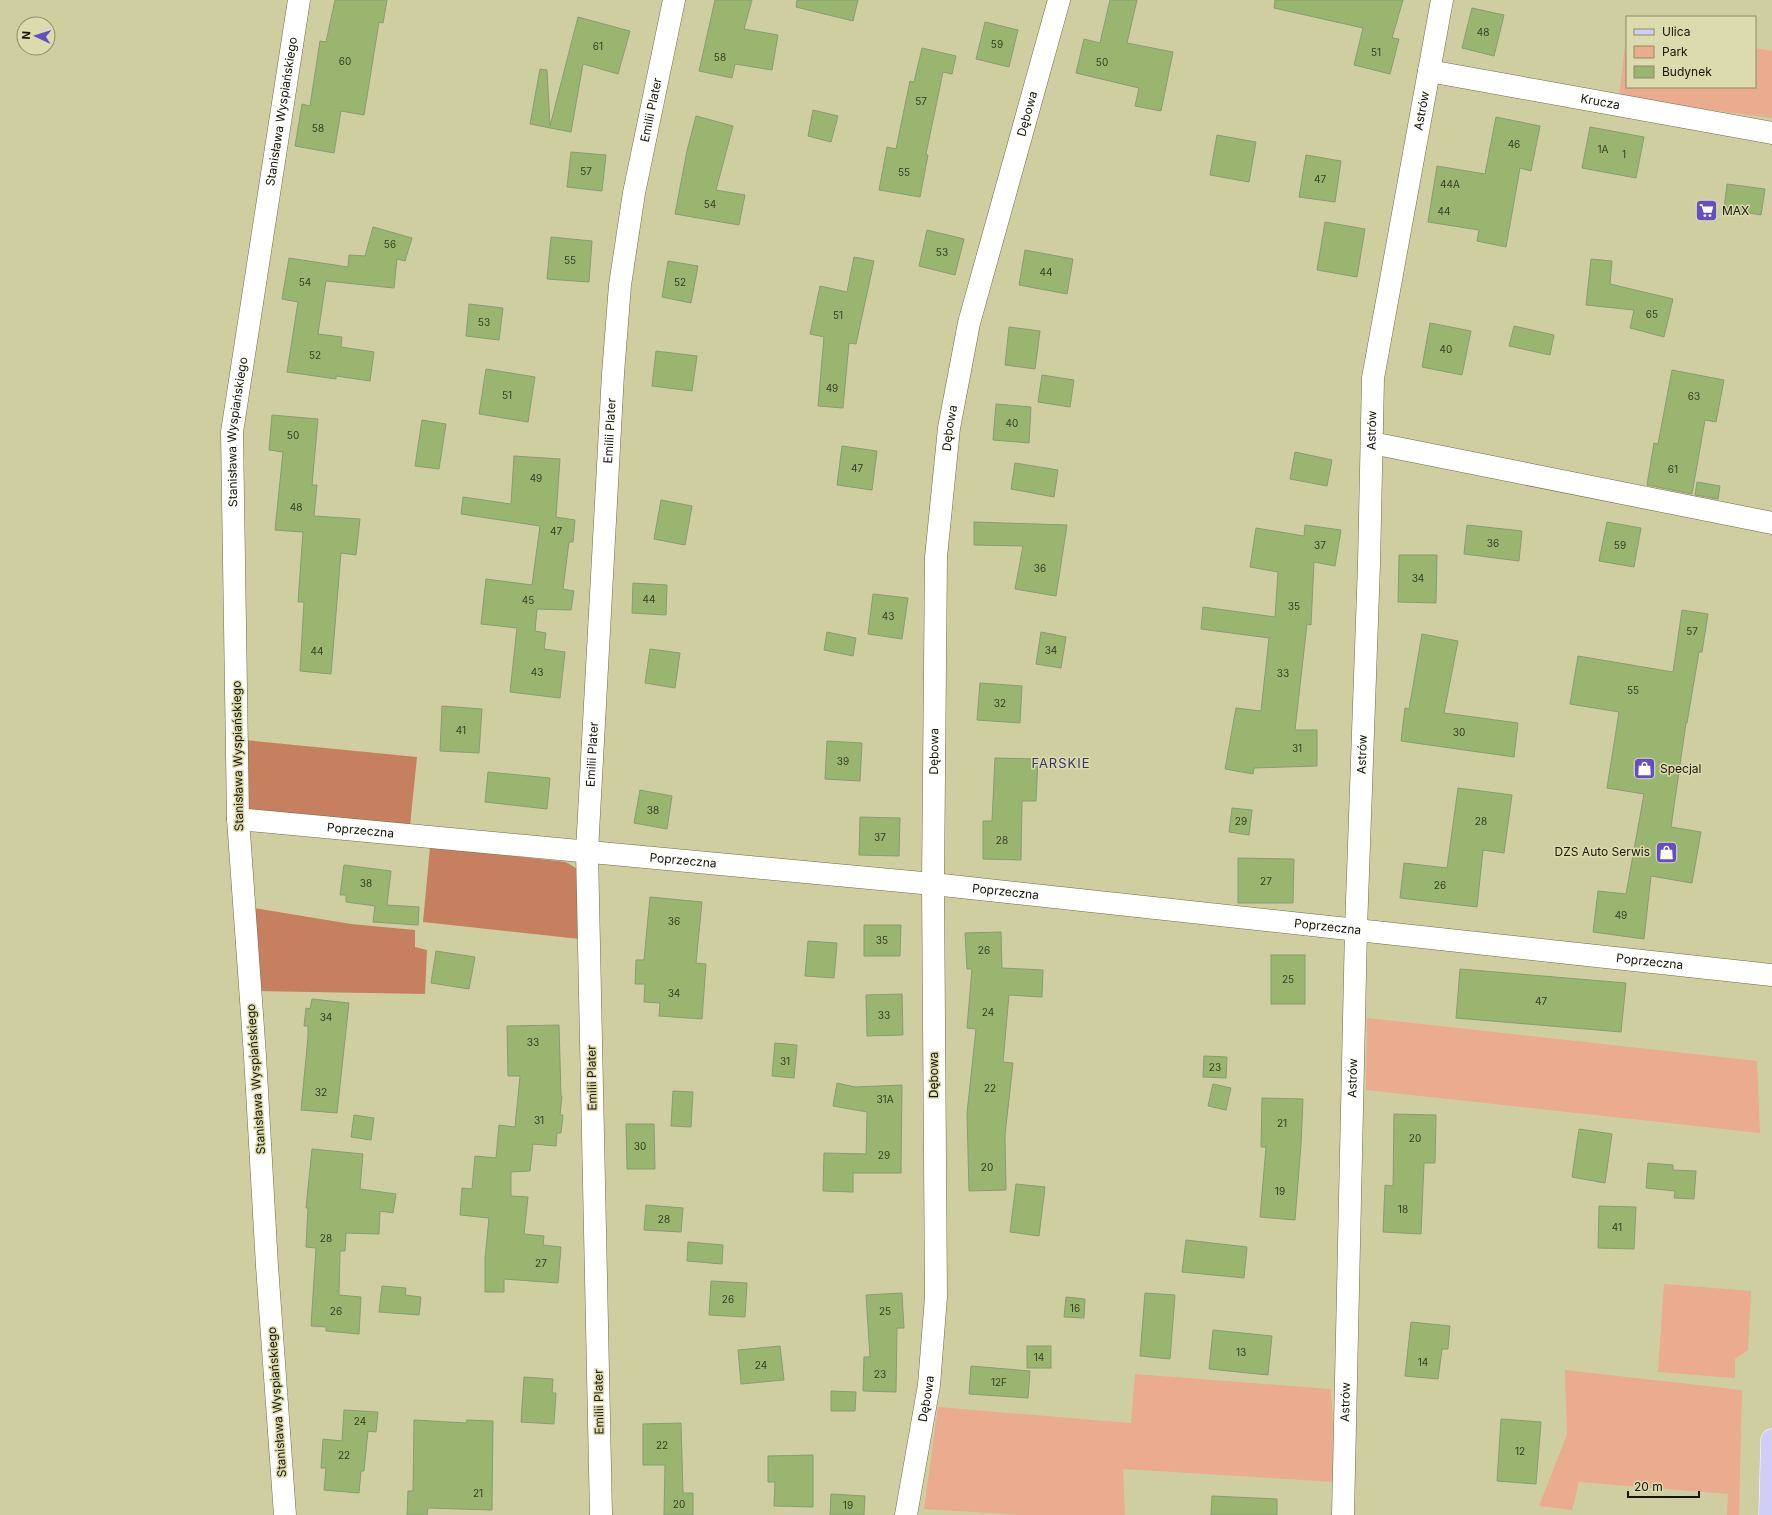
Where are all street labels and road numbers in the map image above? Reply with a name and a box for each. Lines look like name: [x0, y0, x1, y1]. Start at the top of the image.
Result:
street label: Stanisława Wyspiańskiego: [262, 36, 300, 187]
street label: Emilii Plater: [637, 76, 665, 143]
street label: Dębowa: [1013, 89, 1040, 138]
street label: Astrów: [1410, 90, 1432, 132]
street label: Krucza: [1579, 91, 1621, 112]
street label: Stanisława Wyspiańskiego: [224, 356, 251, 507]
street label: Emilii Plater: [600, 397, 619, 464]
street label: Dębowa: [939, 404, 960, 452]
street label: Astrów: [1363, 410, 1379, 450]
street label: Stanisława Wyspiańskiego: [229, 681, 246, 831]
street label: Emilii Plater: [583, 721, 601, 787]
street label: Dębowa: [926, 728, 941, 775]
street label: Astrów: [1354, 734, 1370, 774]
street label: Poprzeczna: [326, 819, 395, 841]
street label: Poprzeczna: [649, 850, 717, 871]
street label: Poprzeczna: [971, 880, 1040, 902]
street label: Poprzeczna: [1293, 915, 1362, 937]
street label: Poprzeczna: [1616, 950, 1684, 972]
street label: Stanisława Wyspiańskiego: [243, 1003, 268, 1155]
street label: Emilii Plater: [583, 1045, 600, 1111]
street label: Dębowa: [926, 1052, 941, 1098]
street label: Astrów: [1344, 1058, 1360, 1098]
street label: Stanisława Wyspiańskiego: [264, 1326, 289, 1478]
street label: Emilii Plater: [590, 1369, 607, 1435]
street label: Dębowa: [915, 1375, 937, 1423]
street label: Astrów: [1337, 1382, 1353, 1422]

